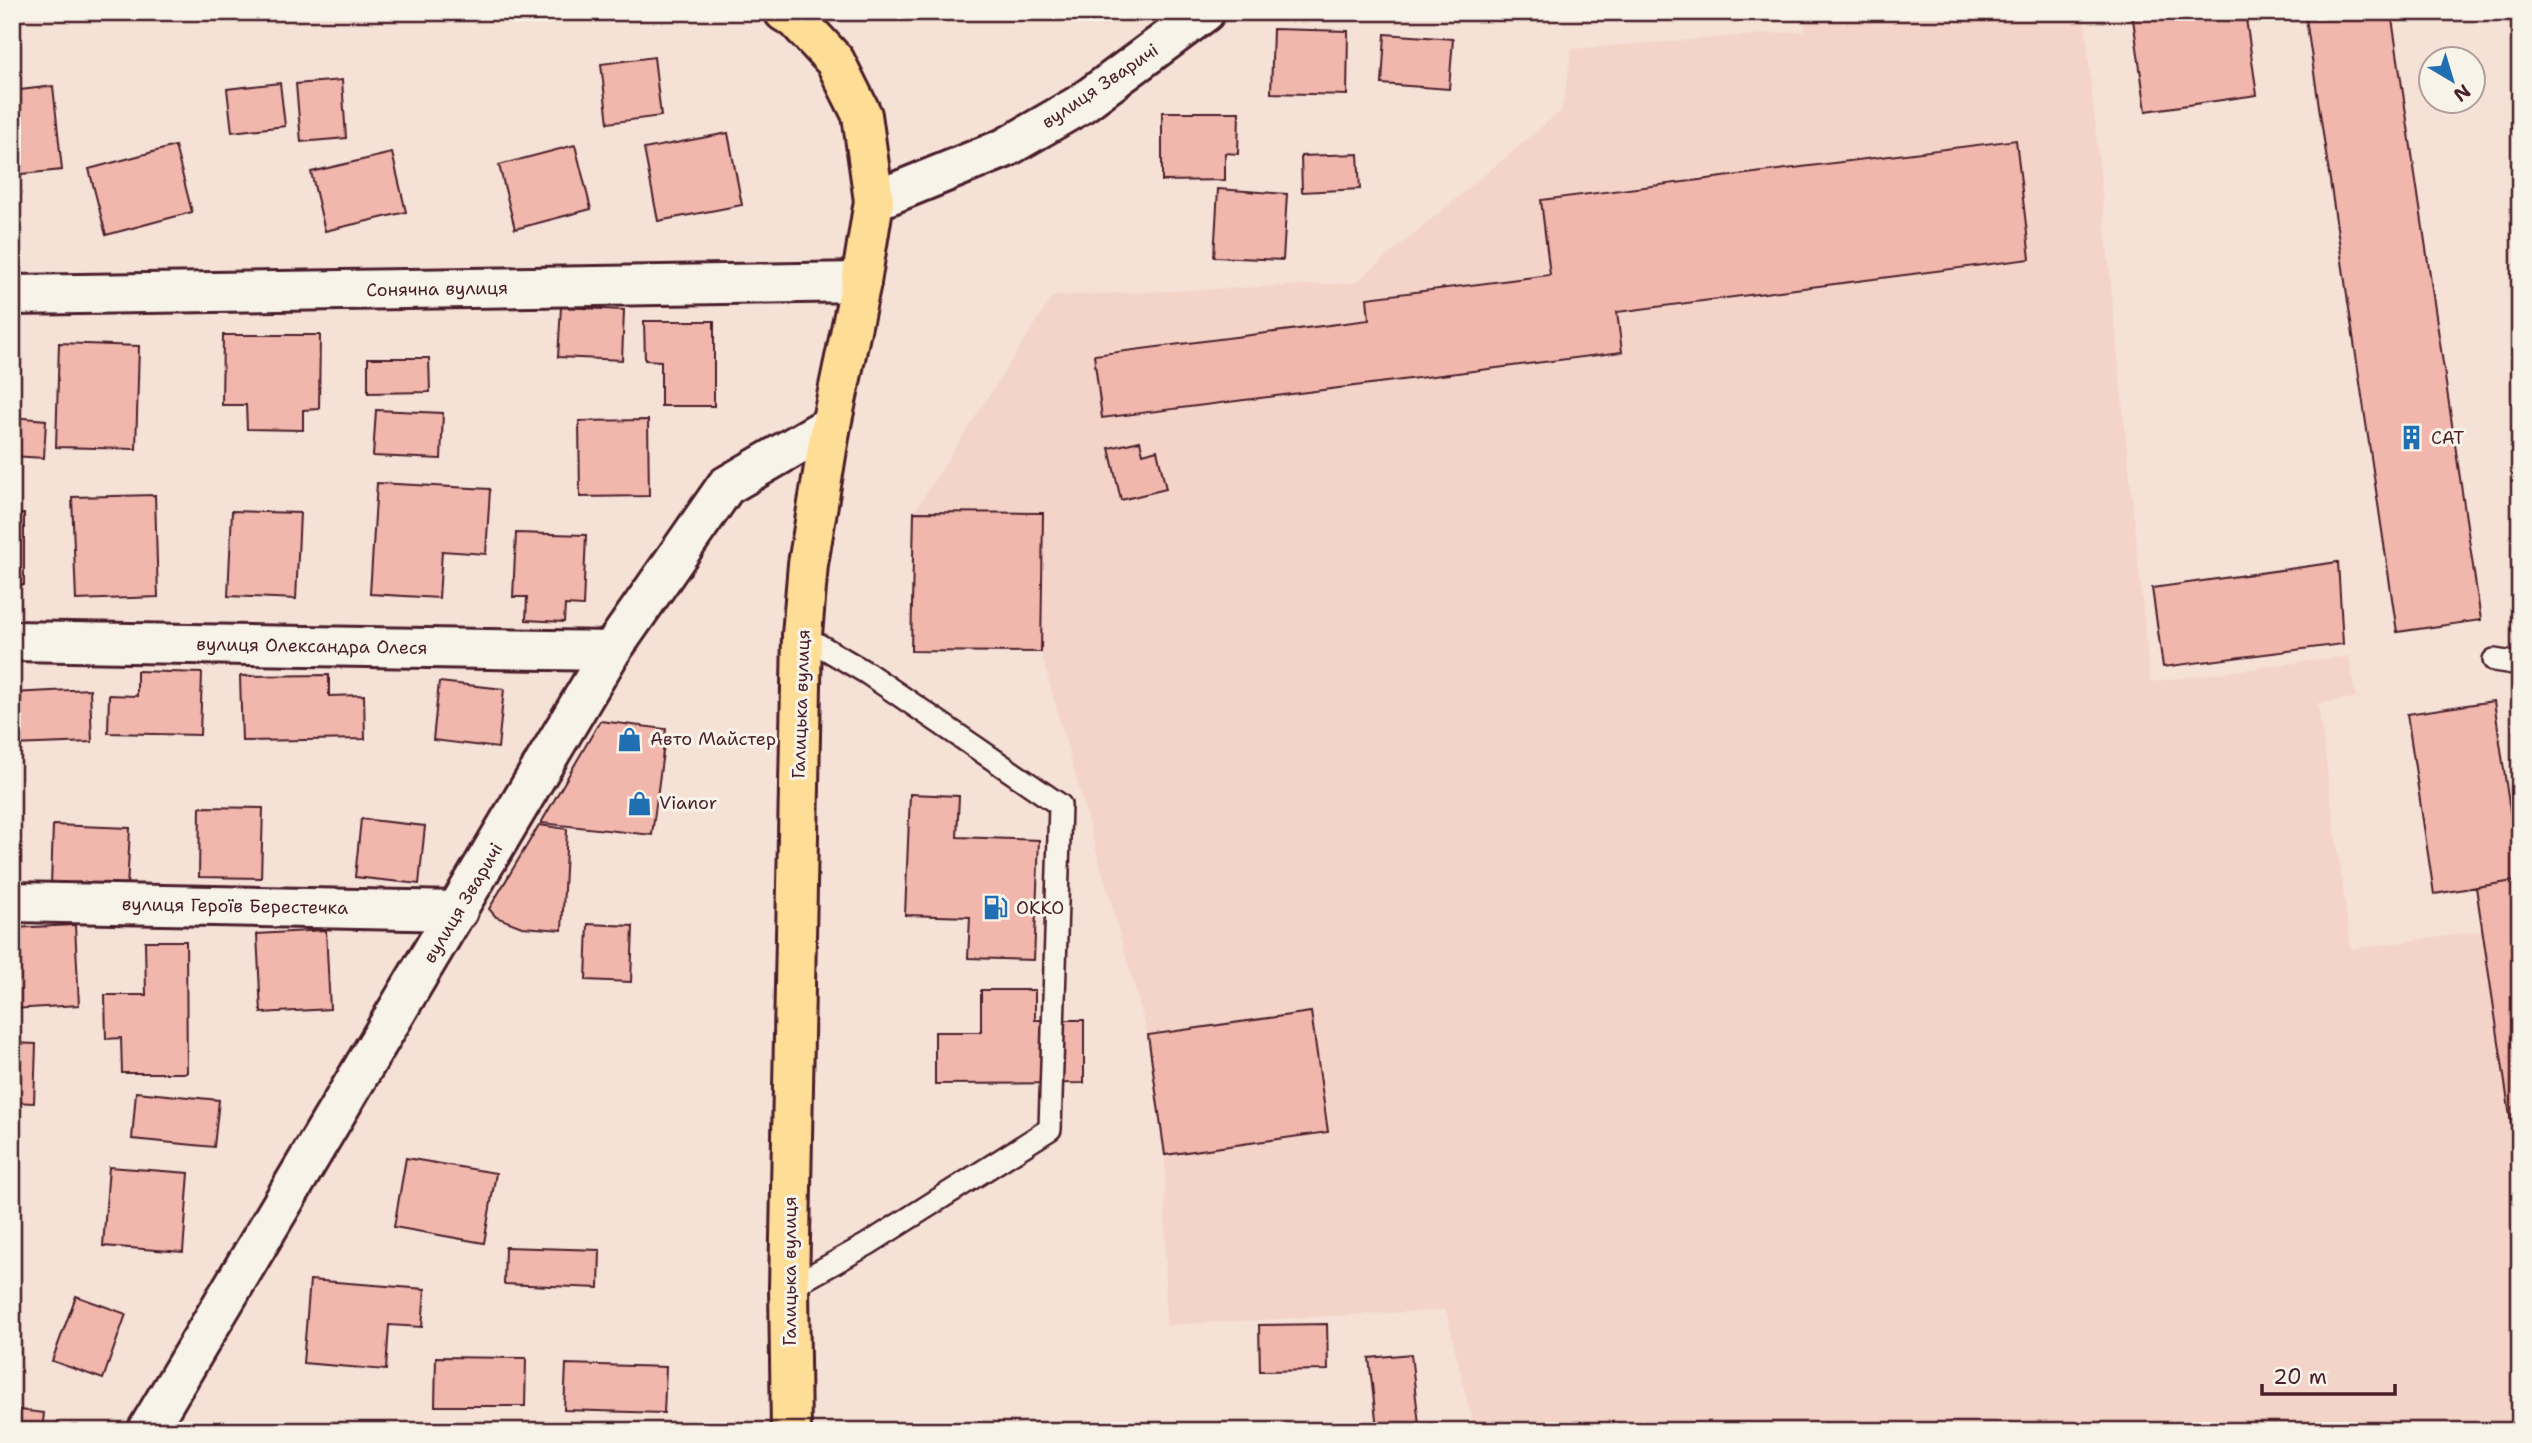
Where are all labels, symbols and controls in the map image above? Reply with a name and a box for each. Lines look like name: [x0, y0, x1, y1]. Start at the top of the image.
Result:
street label: вулиця Зваричі: [1037, 38, 1163, 134]
north arrow: [2416, 46, 2486, 116]
text: N: [2449, 79, 2476, 107]
street label: Сонячна вулиця: [366, 276, 508, 302]
building icon: САТ: [2397, 424, 2425, 452]
place label: САТ: [2431, 426, 2464, 450]
street label: Галицька вулиця: [786, 629, 816, 779]
street label: вулиця Олександра Олеся: [196, 632, 428, 660]
shop icon: Авто Майстер: [616, 725, 644, 753]
place label: Авто Майстер: [650, 727, 776, 751]
shop icon: Vianor: [625, 789, 653, 817]
place label: Vianor: [659, 791, 717, 815]
street label: вулиця Зваричі: [418, 838, 508, 968]
street label: вулиця Героїв Берестечка: [122, 892, 348, 920]
fuel station icon: ОККО: [982, 894, 1010, 922]
place label: ОККО: [1016, 896, 1064, 920]
street label: Галицька вулиця: [778, 1196, 802, 1346]
scale bar: [2262, 1352, 2396, 1396]
text: 20 m: [2273, 1363, 2327, 1391]

